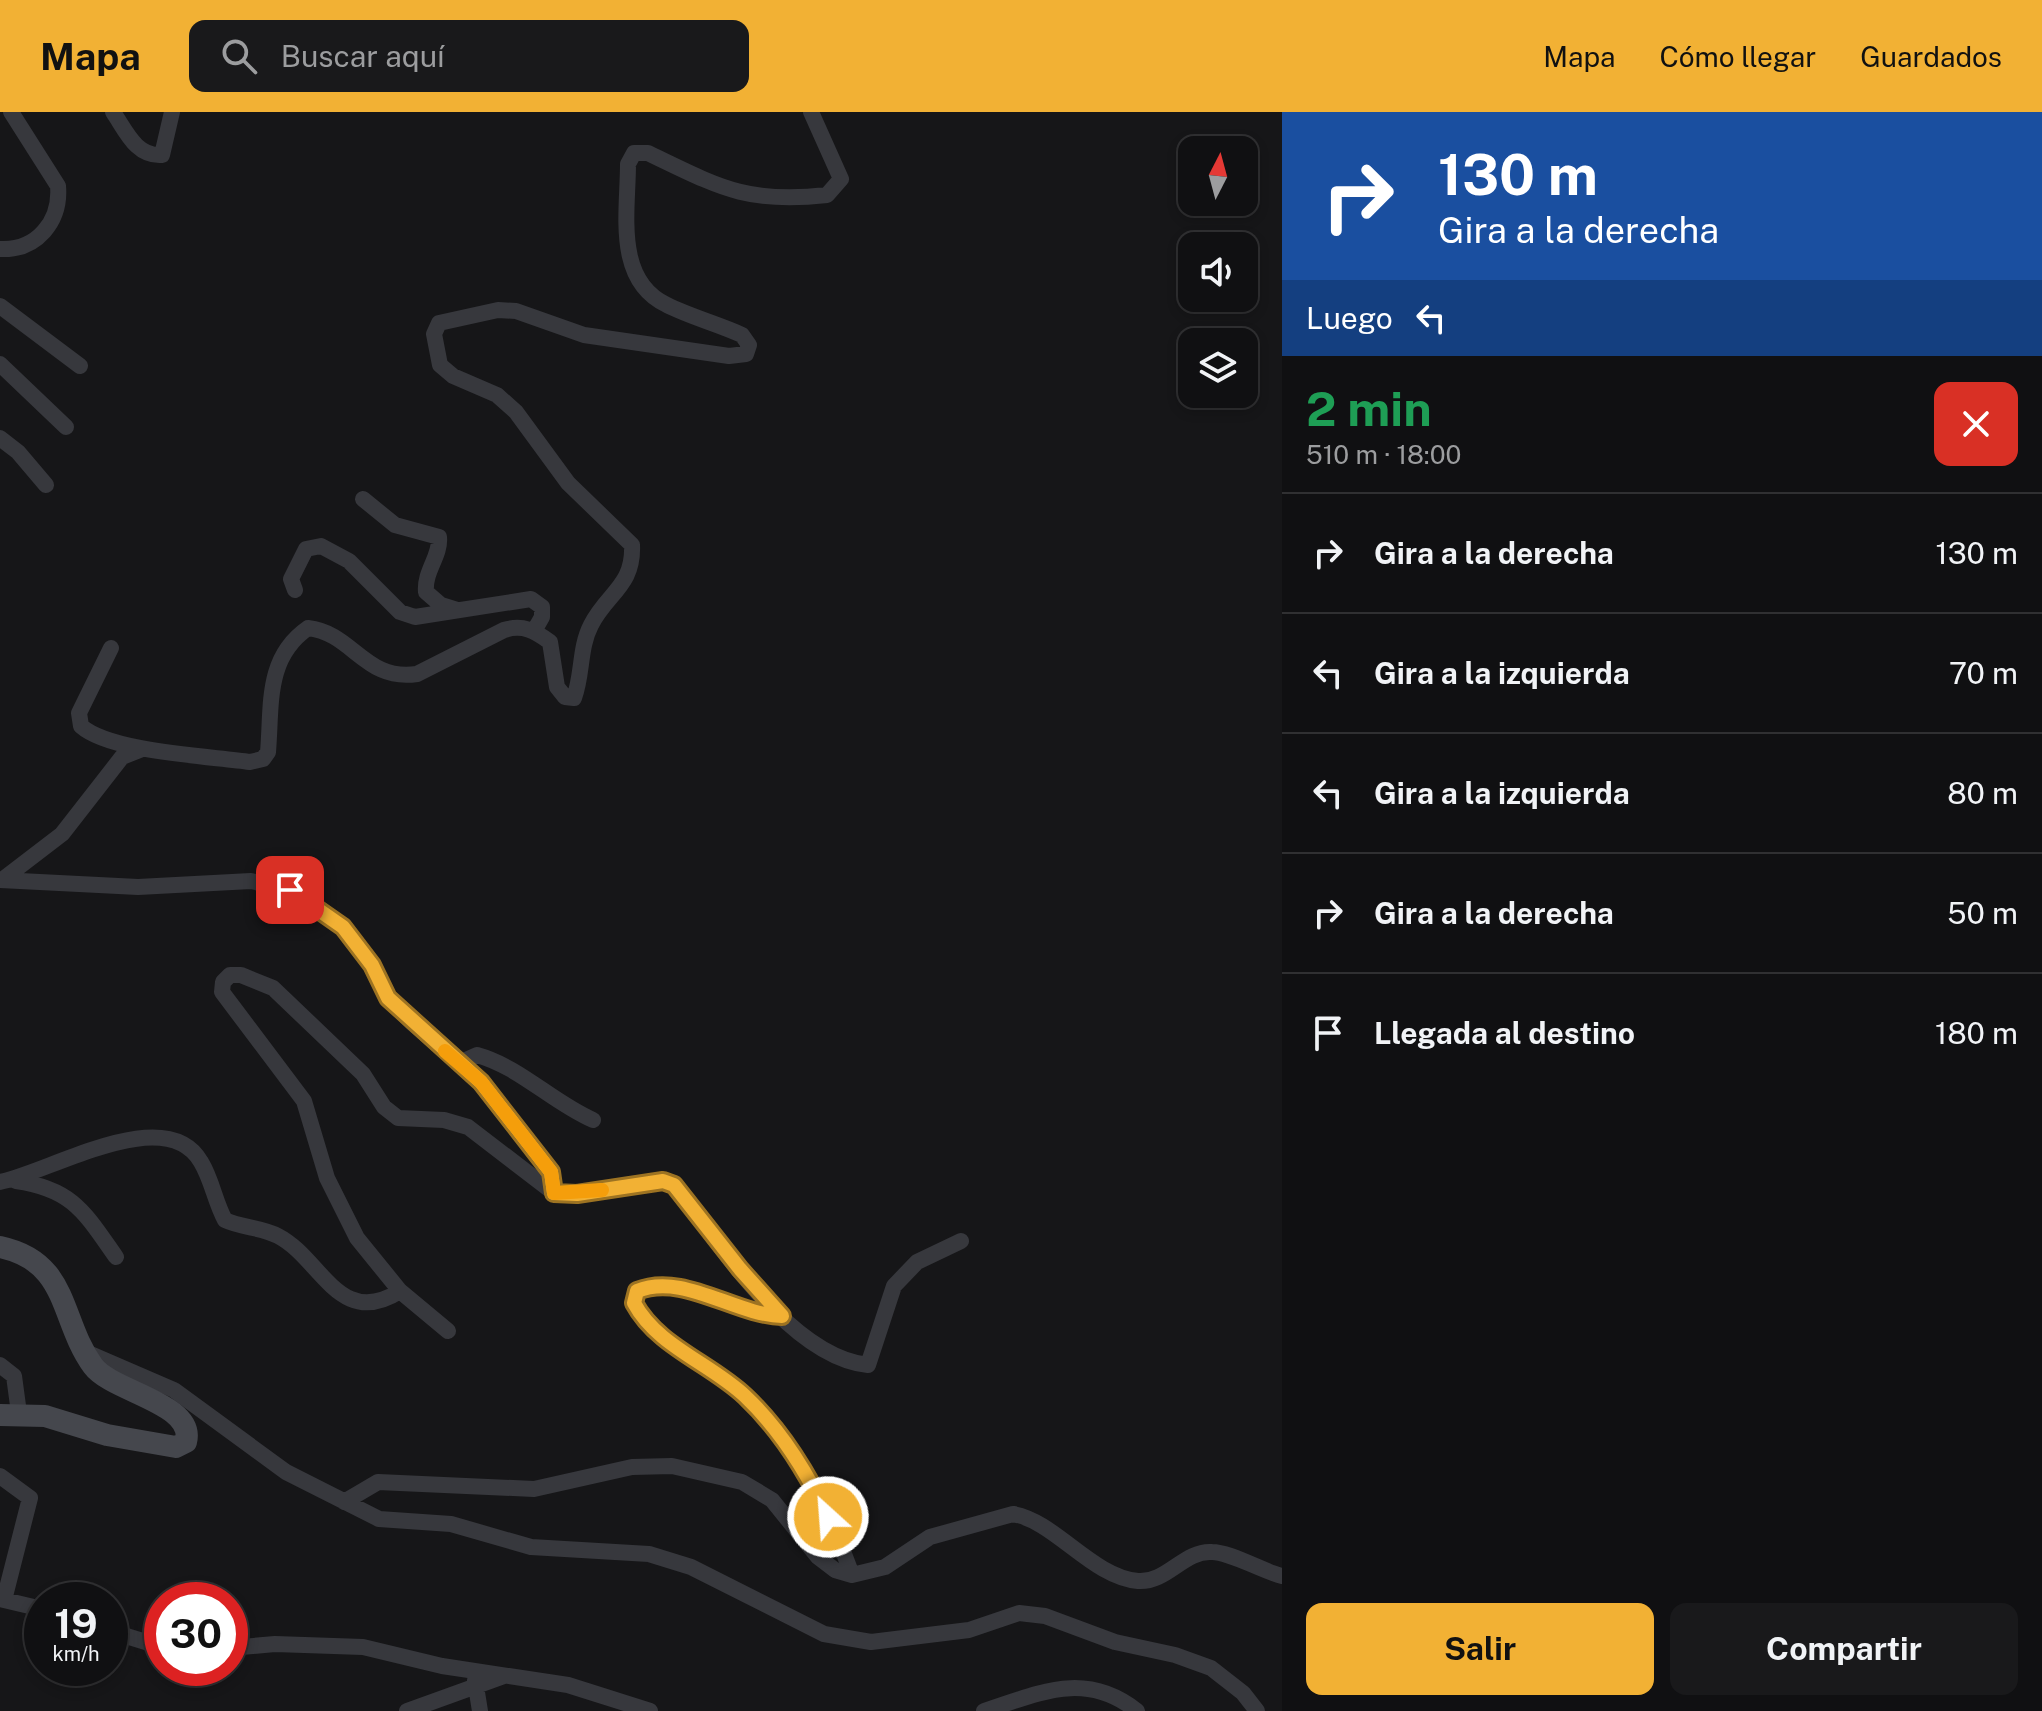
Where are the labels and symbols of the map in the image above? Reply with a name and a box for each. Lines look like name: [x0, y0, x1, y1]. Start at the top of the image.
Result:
north arrow: [1178, 136, 1258, 216]
pin: [256, 856, 324, 924]
position arrow: [786, 1475, 870, 1559]
speed limit sign: 30: [144, 1582, 248, 1686]

